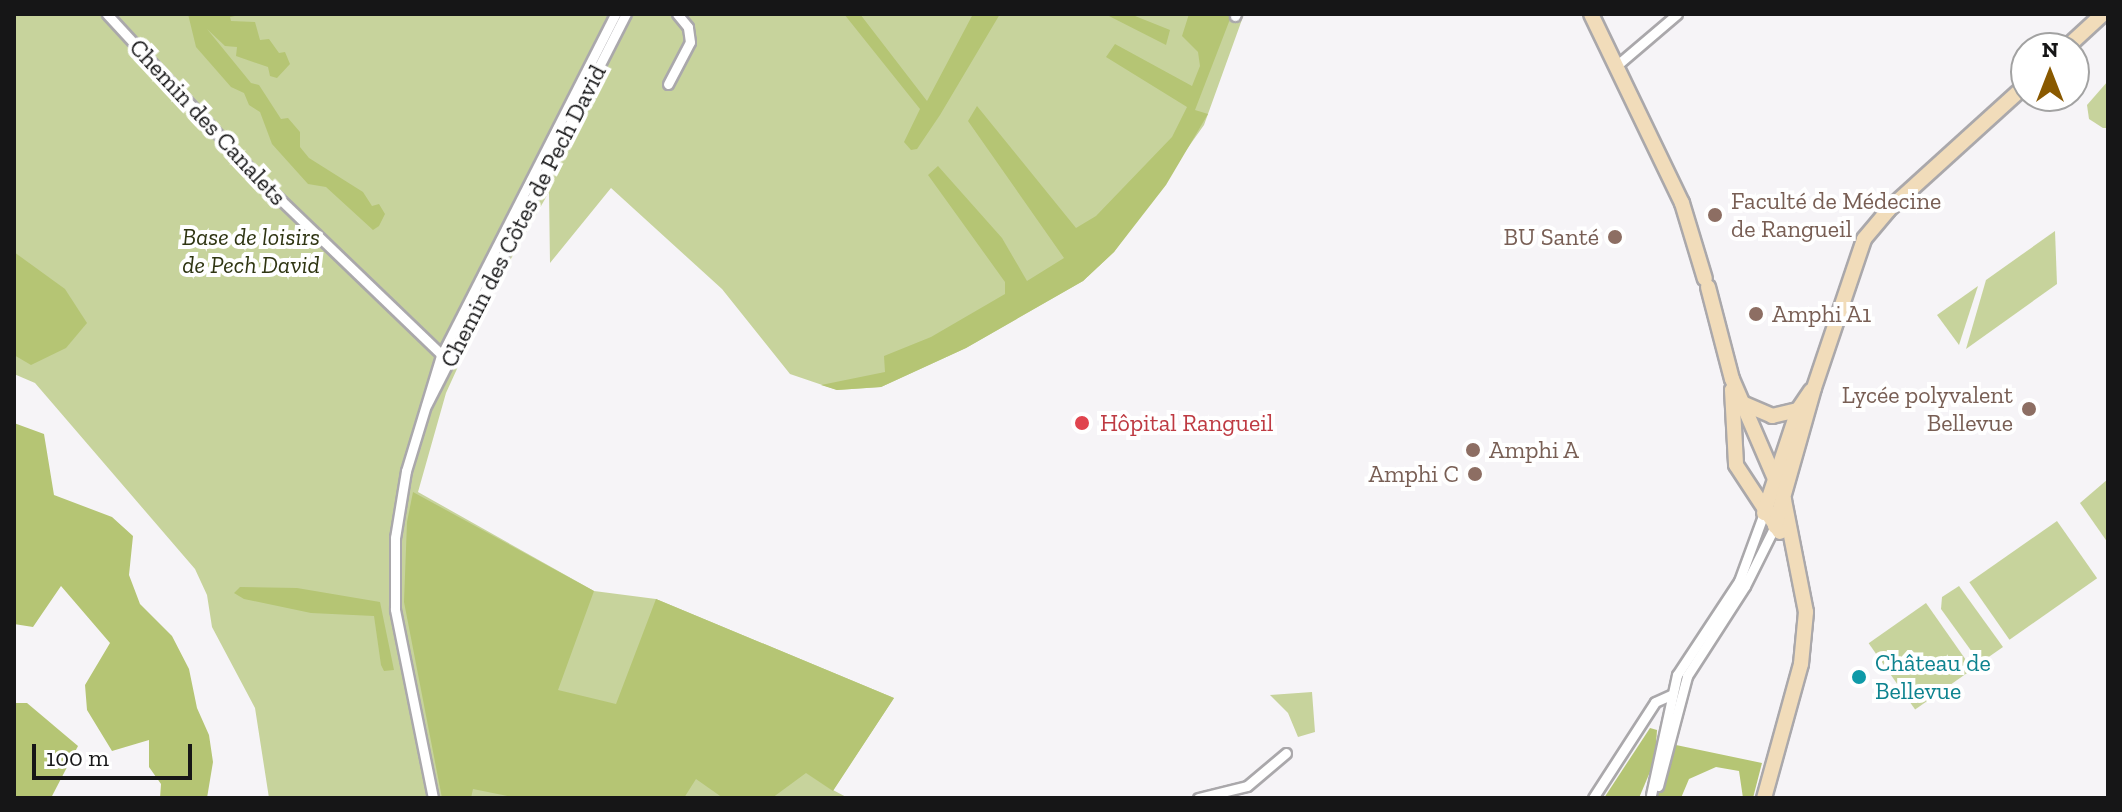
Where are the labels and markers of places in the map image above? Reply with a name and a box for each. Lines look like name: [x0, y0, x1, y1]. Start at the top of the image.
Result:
place label: Faculté de Médecine de Rangueil: [1731, 187, 1941, 243]
marker: Faculté de Médecine de Rangueil: [1706, 206, 1724, 224]
place label: BU Santé: [1504, 223, 1599, 251]
marker: BU Santé: [1606, 228, 1624, 246]
place label: Amphi A1: [1772, 300, 1872, 328]
marker: Amphi A1: [1747, 305, 1765, 323]
place label: Lycée polyvalent Bellevue: [1842, 381, 2013, 437]
marker: Lycée polyvalent Bellevue: [2020, 400, 2038, 418]
place label: Hôpital Rangueil: [1100, 409, 1273, 437]
marker: Hôpital Rangueil: [1071, 412, 1093, 434]
place label: Amphi A: [1489, 436, 1580, 464]
marker: Amphi A: [1464, 441, 1482, 459]
place label: Amphi C: [1368, 460, 1459, 488]
marker: Amphi C: [1466, 465, 1484, 483]
place label: Château de Bellevue: [1875, 649, 1991, 705]
marker: Château de Bellevue: [1850, 668, 1868, 686]

